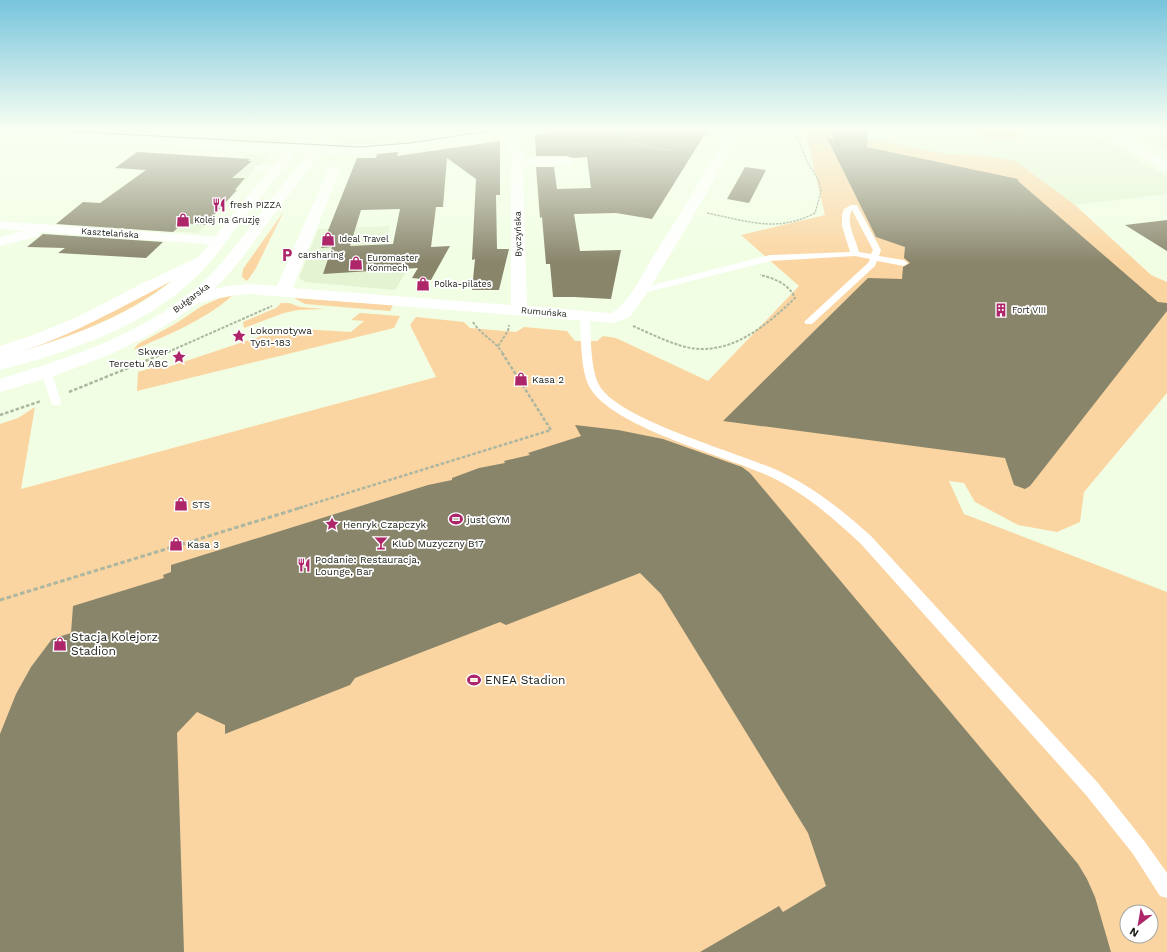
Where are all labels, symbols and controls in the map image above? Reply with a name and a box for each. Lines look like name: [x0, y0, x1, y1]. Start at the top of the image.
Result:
restaurant icon: fresh PIZZA: [211, 197, 227, 213]
place label: fresh PIZZA: [230, 200, 281, 210]
street label: Byczyńska: [513, 211, 523, 257]
shop icon: Kolej na Gruzję: [175, 212, 191, 228]
place label: Kolej na Gruzję: [194, 215, 260, 225]
street label: Kasztelańska: [81, 226, 139, 240]
shop icon: Ideal Travel: [320, 231, 336, 247]
place label: Ideal Travel: [339, 234, 389, 244]
parking icon: carsharing: [279, 247, 295, 263]
place label: carsharing: [298, 250, 344, 260]
place label: Euromaster Konmech: [367, 253, 418, 273]
shop icon: Euromaster Konmech: [348, 255, 364, 271]
shop icon: Polka-pilates: [415, 276, 431, 292]
place label: Polka-pilates: [434, 279, 492, 289]
street label: Bułgarska: [171, 281, 211, 315]
building icon: Fort VIII: [993, 302, 1009, 318]
street label: Rumuńska: [521, 305, 567, 319]
place label: Fort VIII: [1012, 305, 1046, 315]
place label: Lokomotywa Ty51-183: [250, 325, 312, 348]
place icon: Lokomotywa Ty51-183: [231, 328, 247, 344]
place label: Skwer Tercetu ABC: [109, 346, 168, 369]
place icon: Skwer Tercetu ABC: [171, 349, 187, 365]
shop icon: Kasa 2: [513, 371, 529, 387]
place label: Kasa 2: [532, 374, 564, 385]
shop icon: STS: [173, 496, 189, 512]
place label: STS: [192, 499, 210, 510]
sports icon: just GYM: [448, 511, 464, 527]
place label: just GYM: [466, 514, 510, 525]
place icon: Henryk Czapczyk: [324, 516, 340, 532]
place label: Henryk Czapczyk: [343, 519, 427, 530]
bar icon: Klub Muzyczny B17: [373, 535, 389, 551]
shop icon: Kasa 3: [168, 536, 184, 552]
place label: Klub Muzyczny B17: [392, 538, 484, 549]
place label: Kasa 3: [187, 539, 219, 550]
place label: Podanie: Restauracja, Lounge, Bar: [315, 554, 420, 577]
restaurant icon: Podanie: Restauracja, Lounge, Bar: [296, 557, 312, 573]
place label: Stacja Kolejorz Stadion: [71, 630, 158, 658]
shop icon: Stacja Kolejorz Stadion: [52, 636, 68, 652]
sports icon: ENEA Stadion: [466, 672, 482, 688]
place label: ENEA Stadion: [485, 673, 566, 687]
north arrow: [1119, 904, 1159, 944]
text: N: [1127, 924, 1141, 940]

